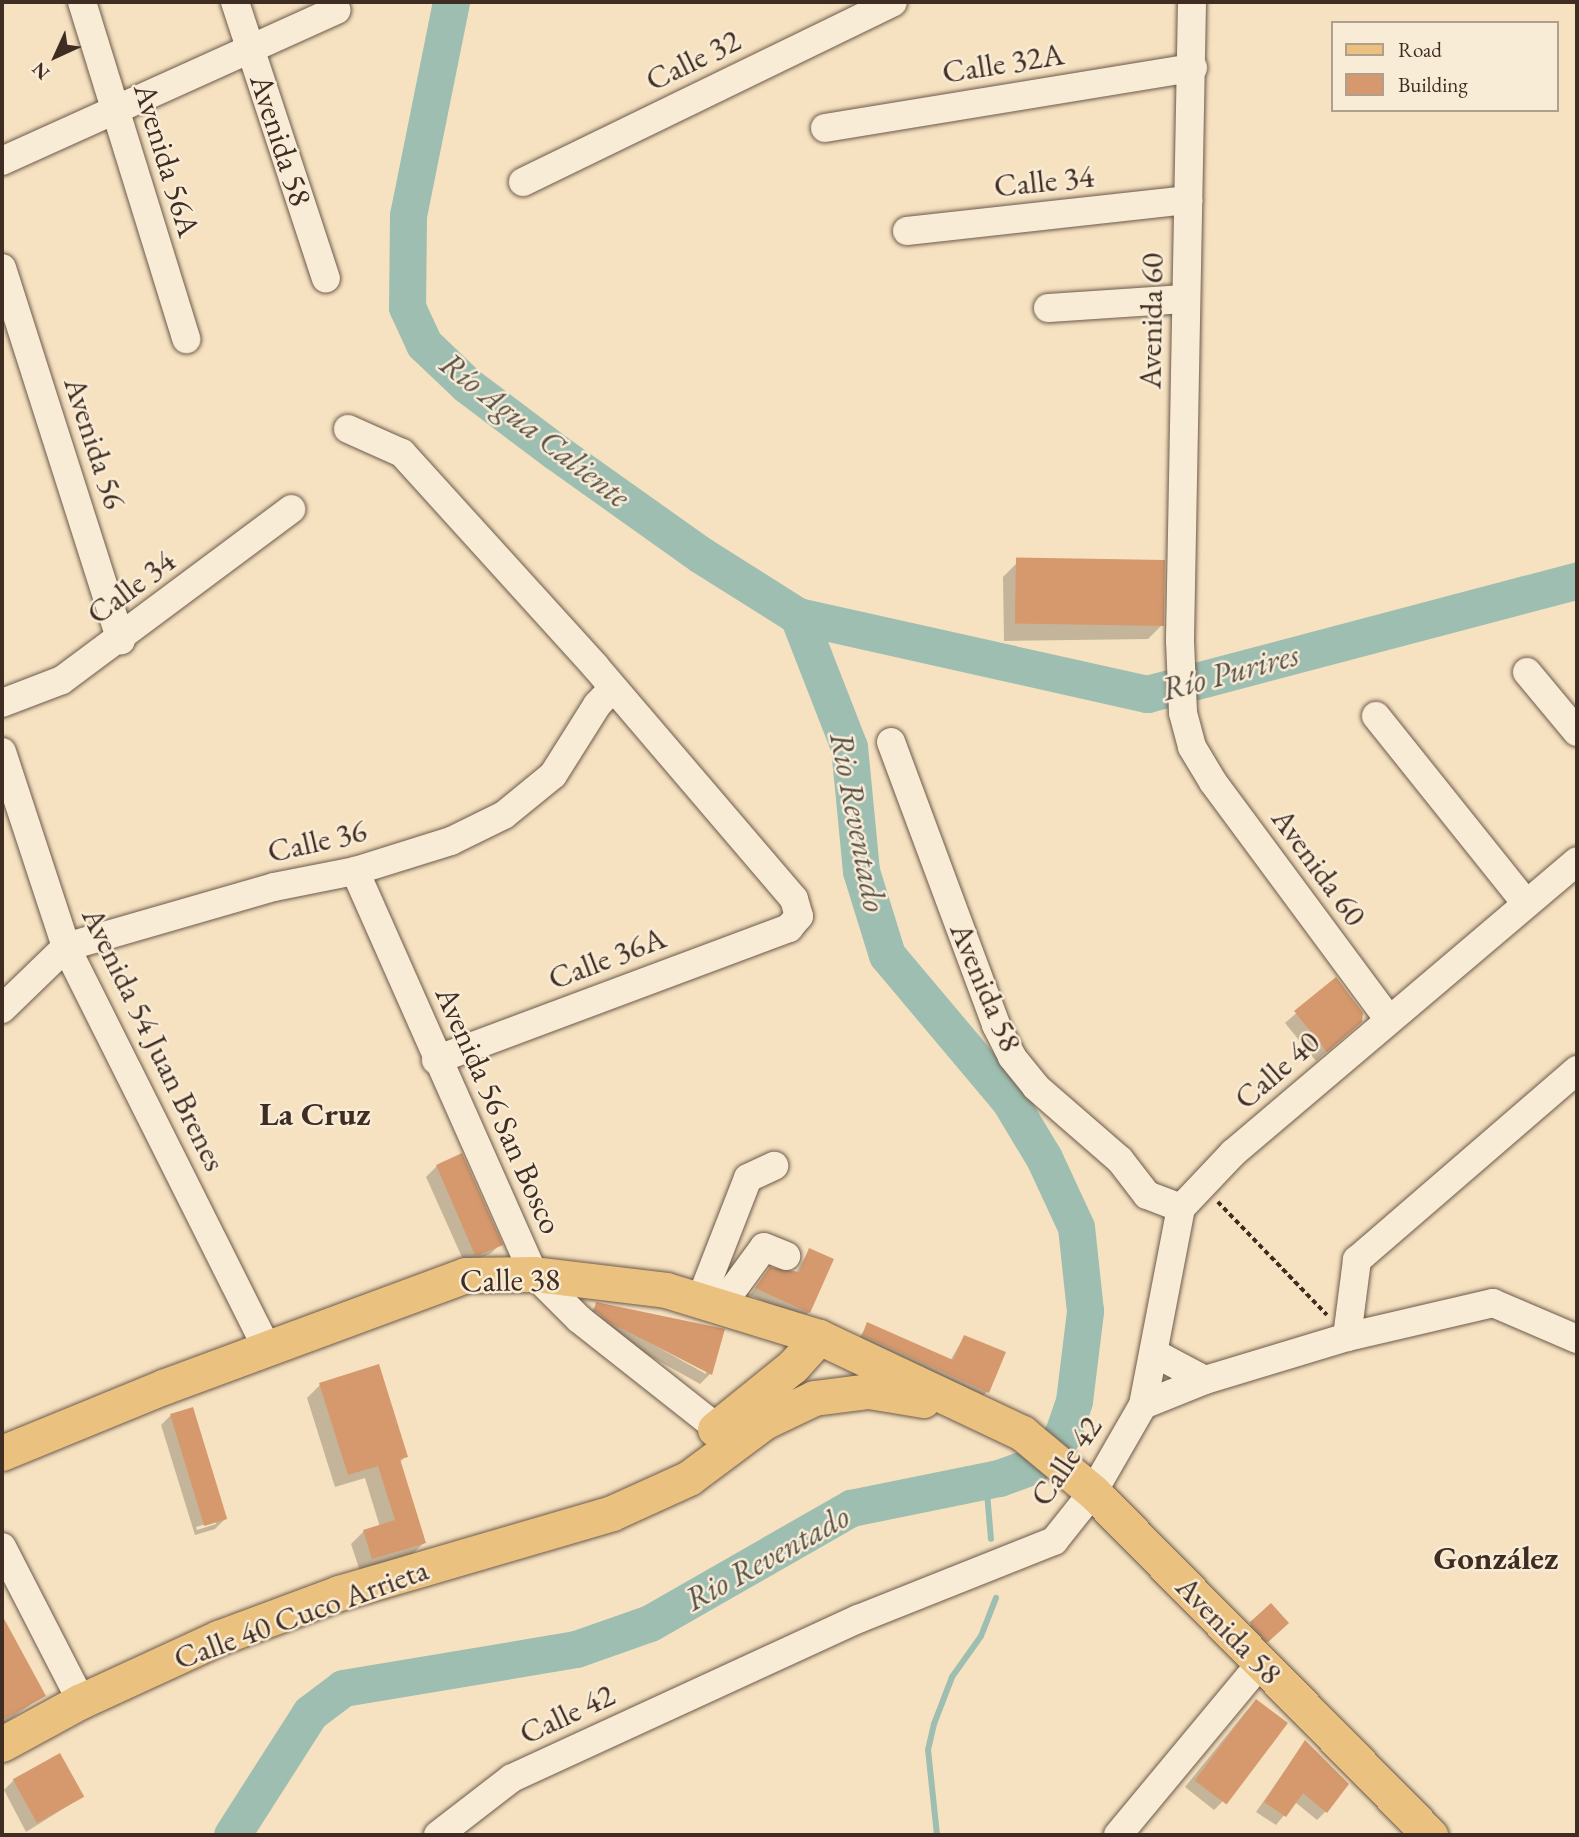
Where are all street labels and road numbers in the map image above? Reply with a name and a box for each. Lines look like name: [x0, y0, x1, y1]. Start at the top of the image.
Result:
street label: Calle 32: [639, 21, 747, 99]
street label: Calle 32A: [939, 34, 1067, 92]
street label: Avenida 58: [242, 69, 320, 211]
street label: Avenida 56A: [125, 79, 209, 241]
street label: Calle 34: [992, 157, 1096, 205]
street label: Avenida 60: [1131, 252, 1171, 390]
street label: Avenida 56: [56, 372, 134, 514]
street label: Calle 34: [79, 541, 183, 633]
street label: Avenida 60: [1263, 801, 1375, 933]
street label: Calle 36: [264, 811, 370, 871]
street label: Avenida 54 Juan Brenes: [74, 901, 234, 1177]
street label: Avenida 58: [942, 917, 1030, 1057]
street label: Calle 36A: [543, 918, 671, 998]
street label: Avenida 56 San Bosco: [427, 980, 571, 1240]
street label: Calle 40: [1226, 1023, 1328, 1117]
street label: Calle 38: [459, 1260, 561, 1300]
street label: Calle 42: [1022, 1409, 1110, 1513]
street label: Calle 40 Cuco Arrieta: [169, 1550, 433, 1678]
street label: Avenida 58: [1168, 1568, 1290, 1692]
street label: Calle 42: [513, 1675, 621, 1753]

